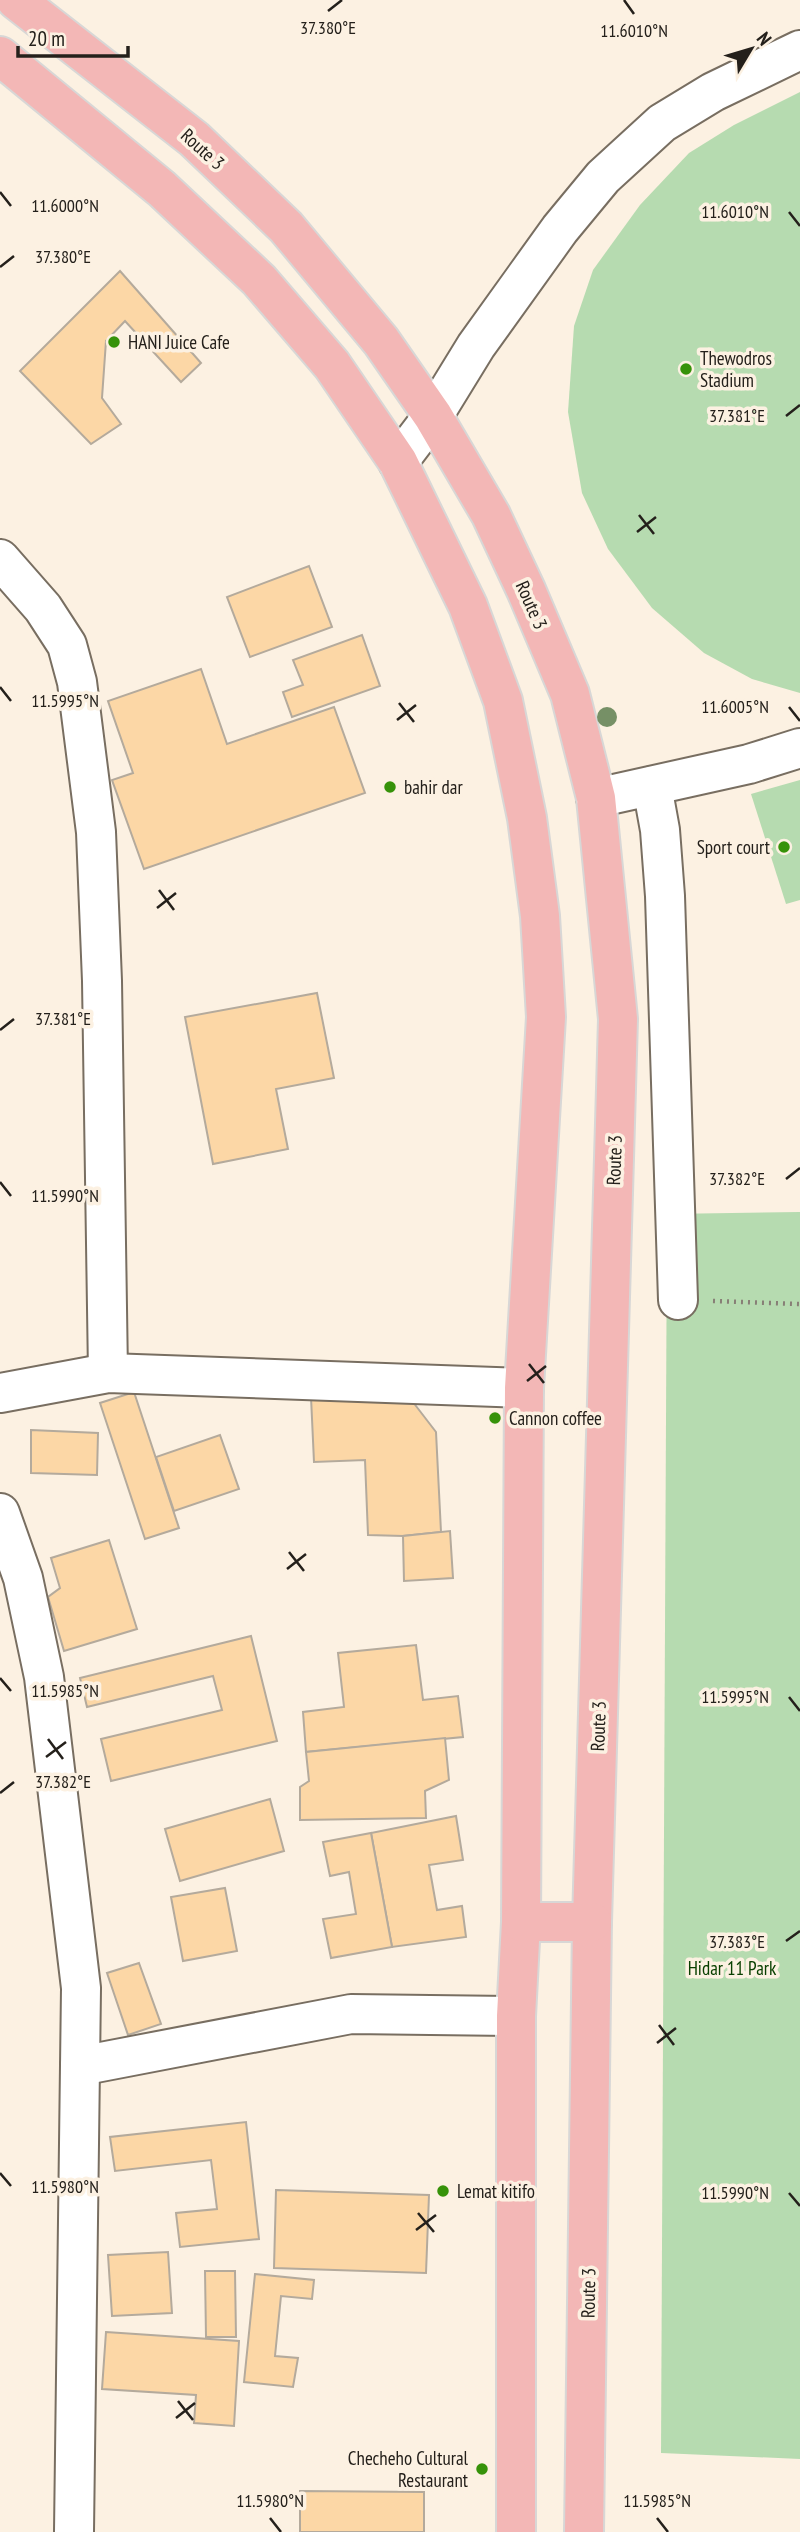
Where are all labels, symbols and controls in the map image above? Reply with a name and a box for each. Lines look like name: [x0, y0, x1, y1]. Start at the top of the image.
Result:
scale bar: [18, 14, 128, 58]
north arrow: [716, 14, 786, 84]
text: 37.380°E: [300, 16, 356, 39]
text: 11.6010°N: [600, 19, 668, 42]
text: 20 m: [28, 25, 65, 52]
text: N: [752, 27, 777, 50]
street label: Route 3: [176, 123, 230, 175]
text: 11.6000°N: [31, 194, 99, 217]
text: 11.6010°N: [701, 200, 769, 223]
text: 37.380°E: [35, 245, 91, 268]
place label: HANI Juice Cafe: [128, 330, 230, 354]
marker: HANI Juice Cafe: [106, 334, 122, 350]
place label: Thewodros Stadium: [700, 346, 772, 392]
marker: Thewodros Stadium: [678, 361, 694, 377]
text: 37.381°E: [709, 404, 765, 427]
street label: Route 3: [511, 577, 553, 633]
text: 11.5995°N: [31, 689, 99, 712]
text: 11.6005°N: [701, 695, 769, 718]
place label: bahir dar: [404, 775, 463, 799]
marker: bahir dar: [382, 779, 398, 795]
place label: Sport court: [697, 835, 771, 859]
marker: Sport court: [776, 839, 792, 855]
text: 37.381°E: [35, 1007, 91, 1030]
street label: Route 3: [601, 1134, 627, 1186]
text: 37.382°E: [709, 1167, 765, 1190]
text: 11.5990°N: [31, 1184, 99, 1207]
place label: Cannon coffee: [509, 1406, 602, 1430]
marker: Cannon coffee: [487, 1410, 503, 1426]
text: 11.5985°N: [31, 1679, 99, 1702]
text: 11.5995°N: [701, 1685, 769, 1708]
street label: Route 3: [585, 1700, 611, 1752]
text: 37.382°E: [35, 1770, 91, 1793]
text: 37.383°E: [709, 1930, 765, 1953]
park label: Hidar 11 Park: [688, 1956, 777, 1980]
text: 11.5980°N: [31, 2175, 99, 2198]
place label: Lemat kitifo: [457, 2179, 535, 2203]
text: 11.5990°N: [701, 2181, 769, 2204]
marker: Lemat kitifo: [435, 2183, 451, 2199]
street label: Route 3: [576, 2268, 600, 2318]
place label: Checheho Cultural Restaurant: [348, 2446, 469, 2492]
marker: Checheho Cultural Restaurant: [474, 2461, 490, 2477]
text: 11.5980°N: [236, 2489, 304, 2512]
text: 11.5985°N: [623, 2489, 691, 2512]

